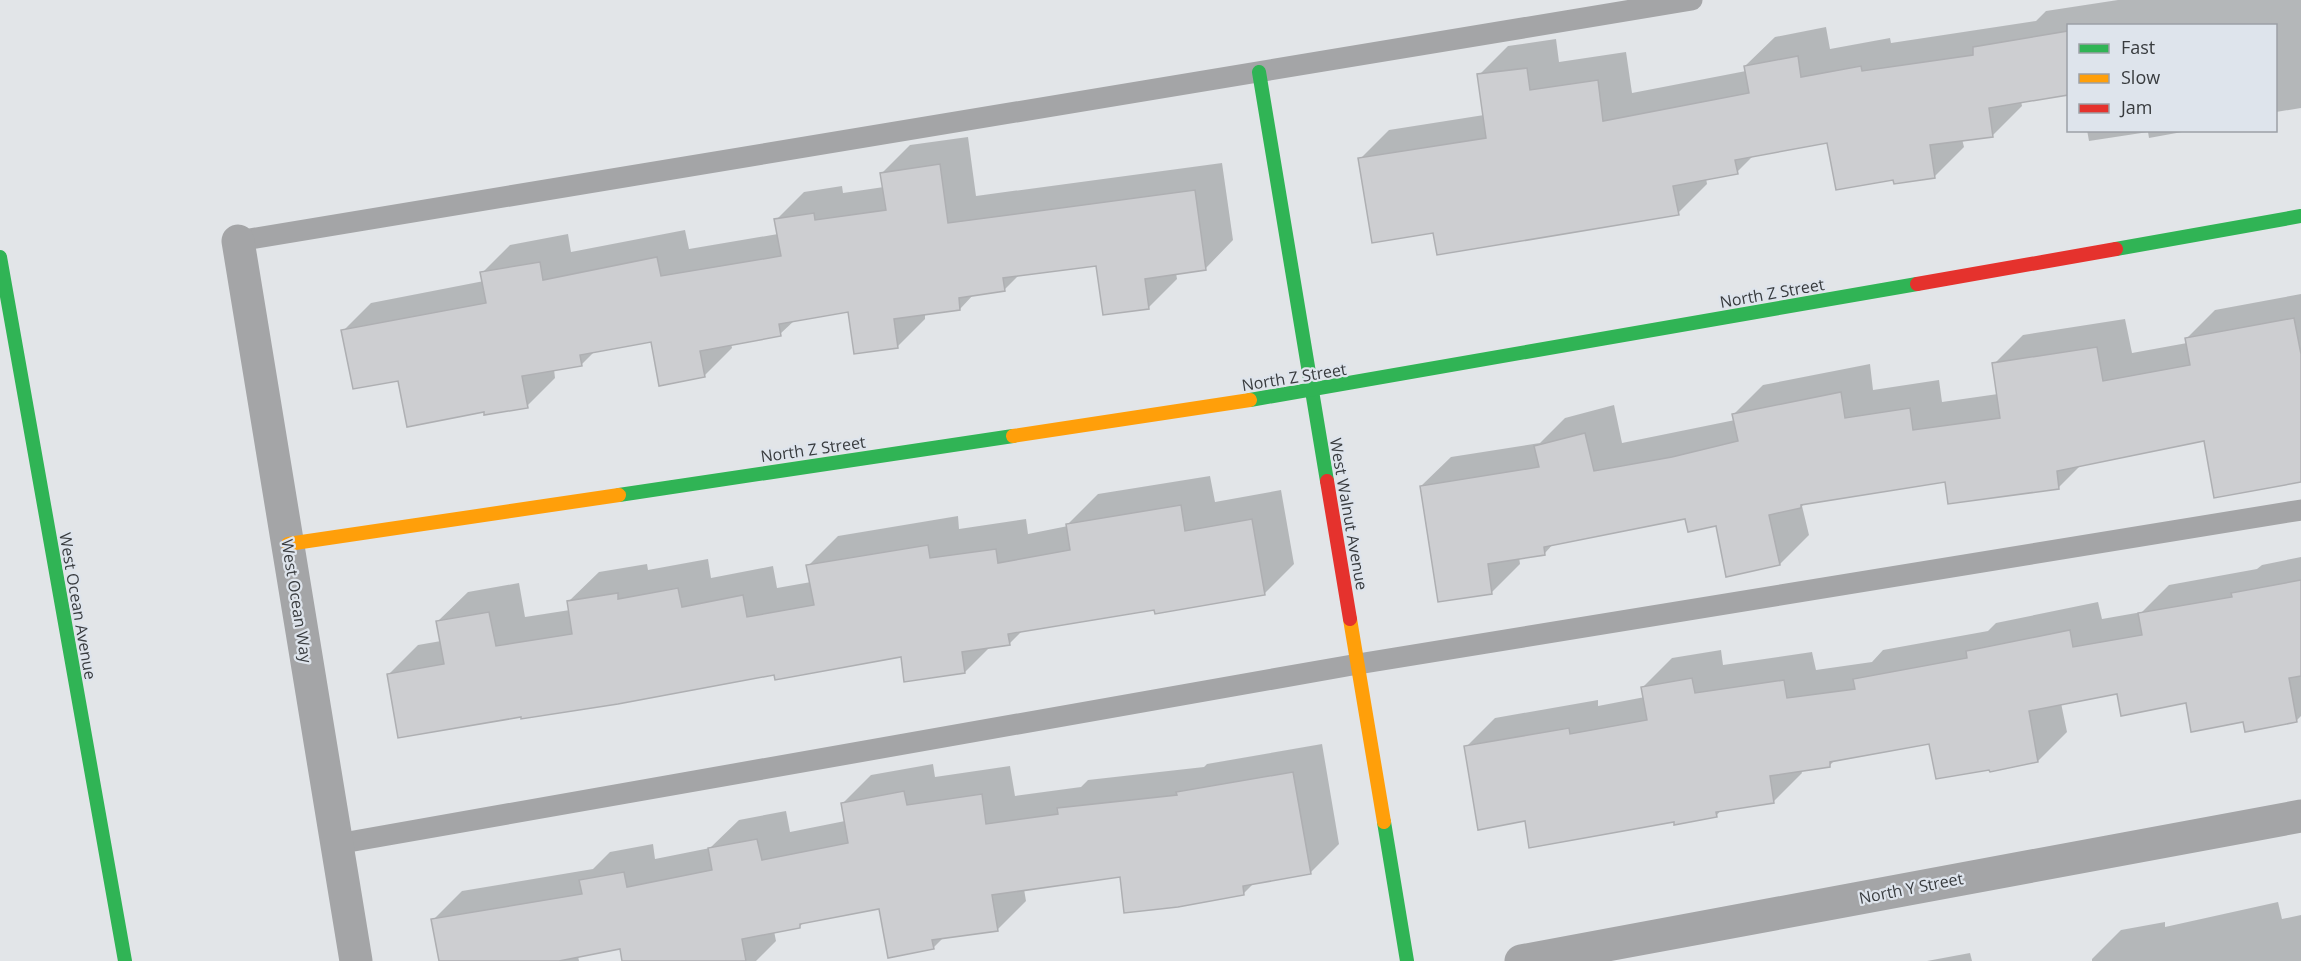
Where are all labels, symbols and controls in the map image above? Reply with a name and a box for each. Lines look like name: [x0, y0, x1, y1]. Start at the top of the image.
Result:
legend: [2067, 24, 2277, 132]
text: Fast: [2121, 35, 2155, 59]
text: Slow: [2121, 65, 2160, 89]
text: Jam: [2119, 95, 2153, 119]
street label: North Z Street: [1718, 273, 1826, 313]
street label: North Z Street: [1240, 358, 1348, 396]
street label: North Z Street: [759, 431, 867, 467]
street label: West Walnut Avenue: [1325, 436, 1373, 592]
street label: West Ocean Avenue: [54, 531, 102, 681]
street label: West Ocean Way: [276, 538, 318, 665]
street label: North Y Street: [1857, 867, 1965, 909]

